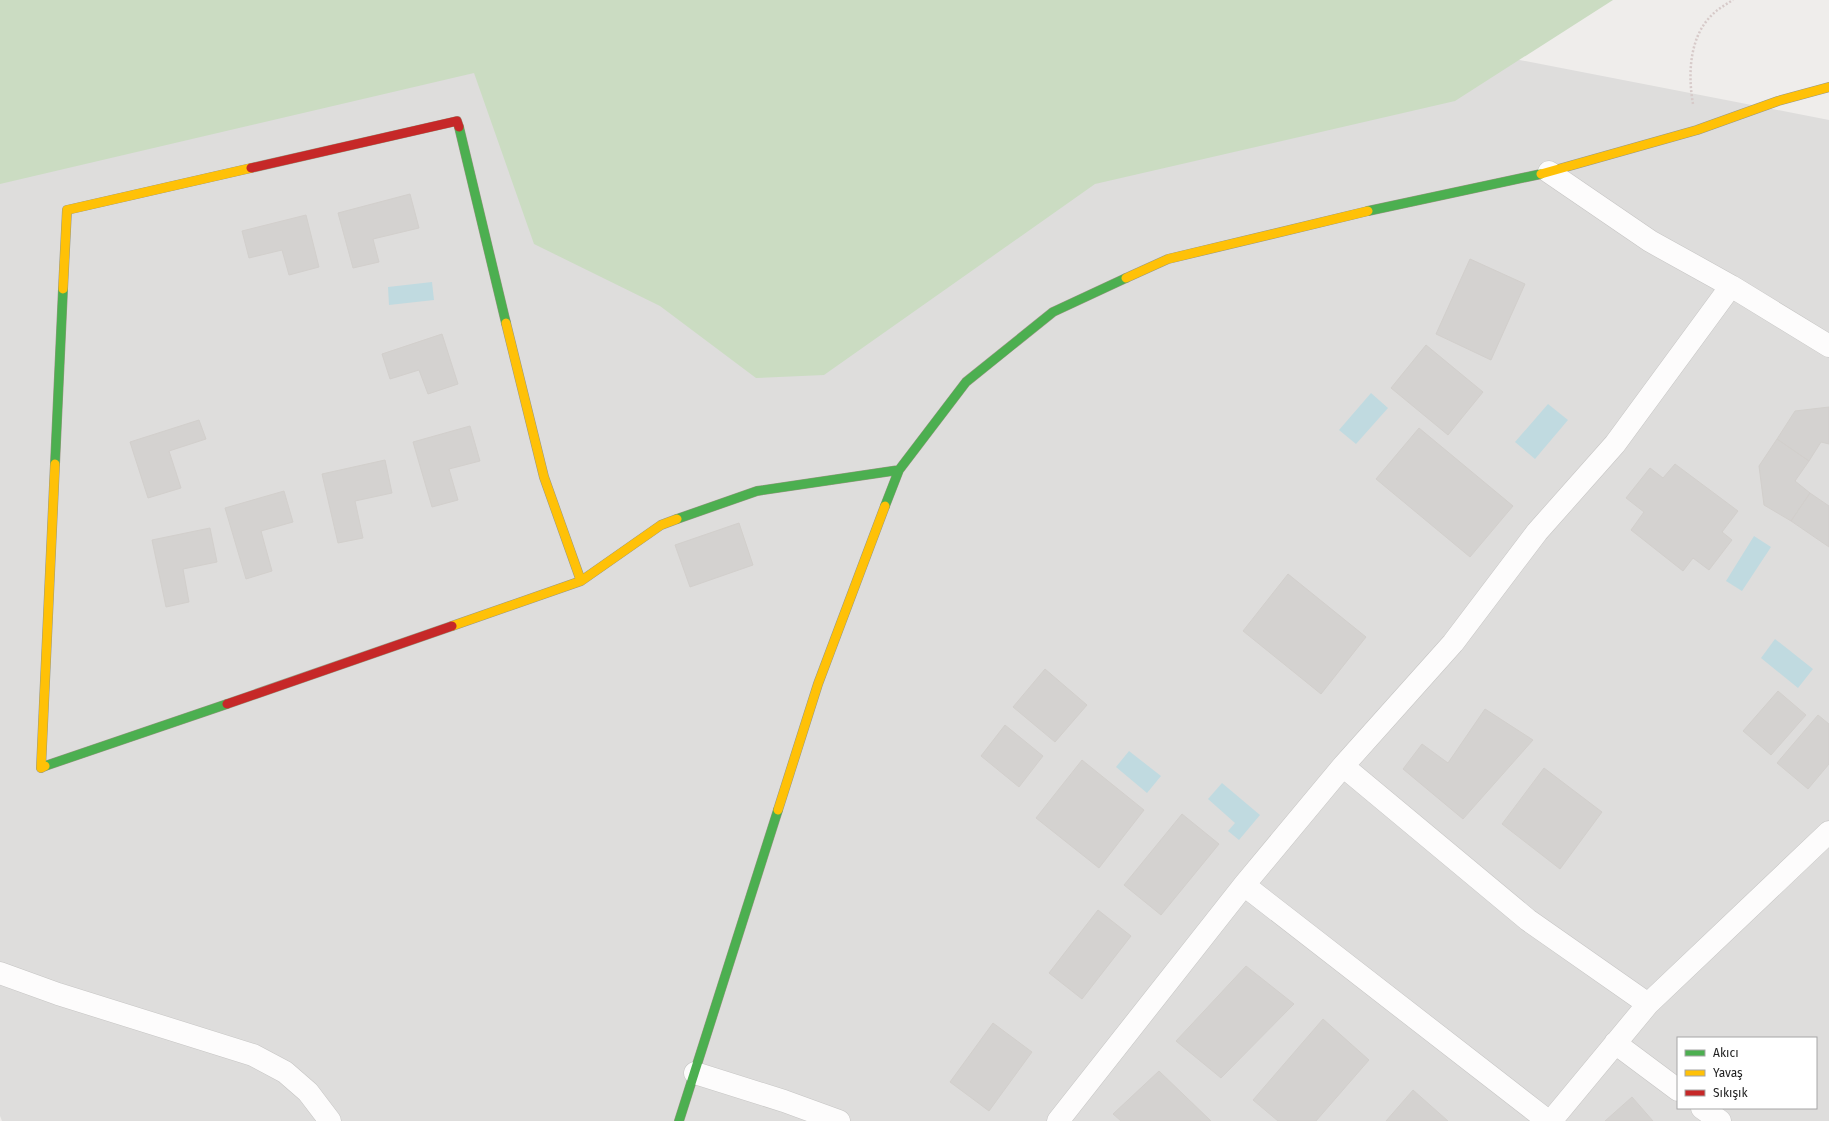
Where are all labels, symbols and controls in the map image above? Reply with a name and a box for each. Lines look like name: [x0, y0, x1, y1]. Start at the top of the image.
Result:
legend: [1677, 1037, 1817, 1109]
text: Akıcı: [1713, 1046, 1739, 1060]
text: Yavaş: [1713, 1066, 1743, 1080]
text: Sıkışık: [1713, 1086, 1748, 1100]

